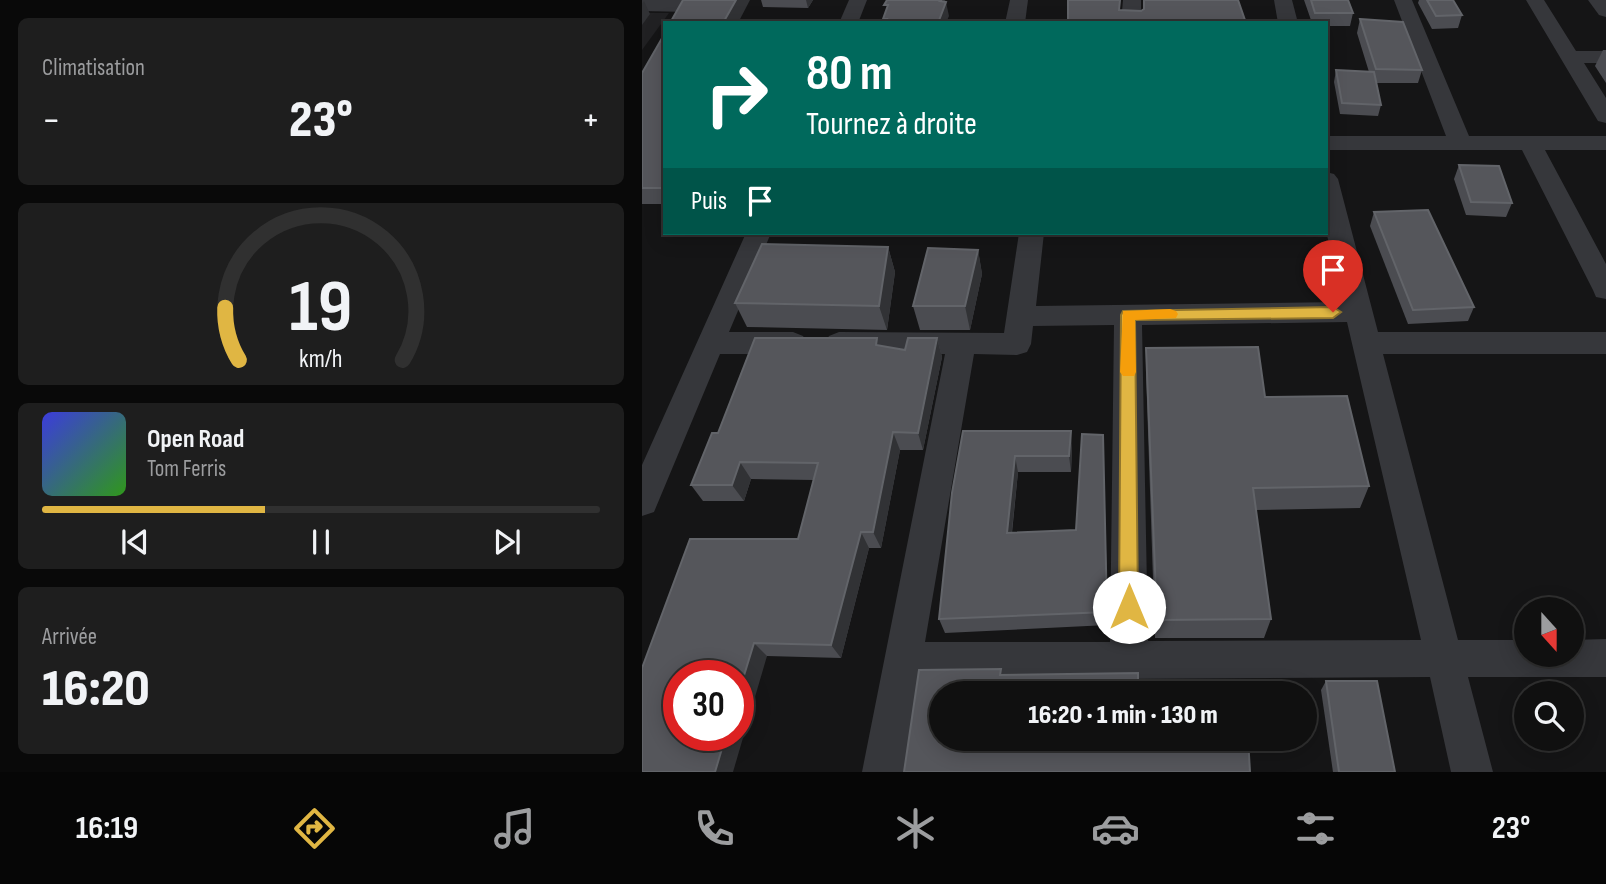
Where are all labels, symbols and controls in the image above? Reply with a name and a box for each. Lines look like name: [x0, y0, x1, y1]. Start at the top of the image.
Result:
text: 80 m: [806, 45, 893, 104]
icon: right: [691, 49, 782, 140]
text: Climatisation: [42, 54, 145, 82]
text: 23°: [289, 89, 353, 152]
text: −: [42, 98, 61, 143]
text: +: [581, 98, 600, 143]
text: Tournez à droite: [806, 105, 977, 144]
icon: arrive: [741, 182, 779, 220]
text: Puis: [691, 186, 727, 217]
pin: [1303, 240, 1363, 312]
icon: arrive: [1314, 251, 1352, 289]
text: 19: [289, 264, 353, 352]
text: km/h: [299, 343, 343, 374]
text: Open Road: [147, 424, 244, 455]
text: Tom Ferris: [147, 455, 226, 483]
icon: previous: [116, 523, 154, 561]
icon: pause: [302, 523, 340, 561]
icon: next: [488, 523, 526, 561]
position arrow: [1092, 570, 1166, 644]
north arrow: [1514, 597, 1584, 667]
map controls: [1514, 597, 1584, 751]
text: Arrivée: [42, 623, 97, 651]
text: 16:20: [42, 658, 150, 721]
speed limit sign: 30: [663, 660, 754, 751]
button: search: [1514, 681, 1584, 751]
text: 16:20 · 1 min · 130 m: [1028, 700, 1218, 731]
icon: directions: [290, 804, 339, 853]
icon: music: [490, 804, 539, 853]
icon: phone: [690, 804, 739, 853]
icon: climate: [891, 804, 940, 853]
icon: car: [1091, 804, 1140, 853]
icon: filters: [1291, 804, 1340, 853]
text: 16:19: [76, 809, 138, 848]
text: 23°: [1492, 809, 1530, 848]

